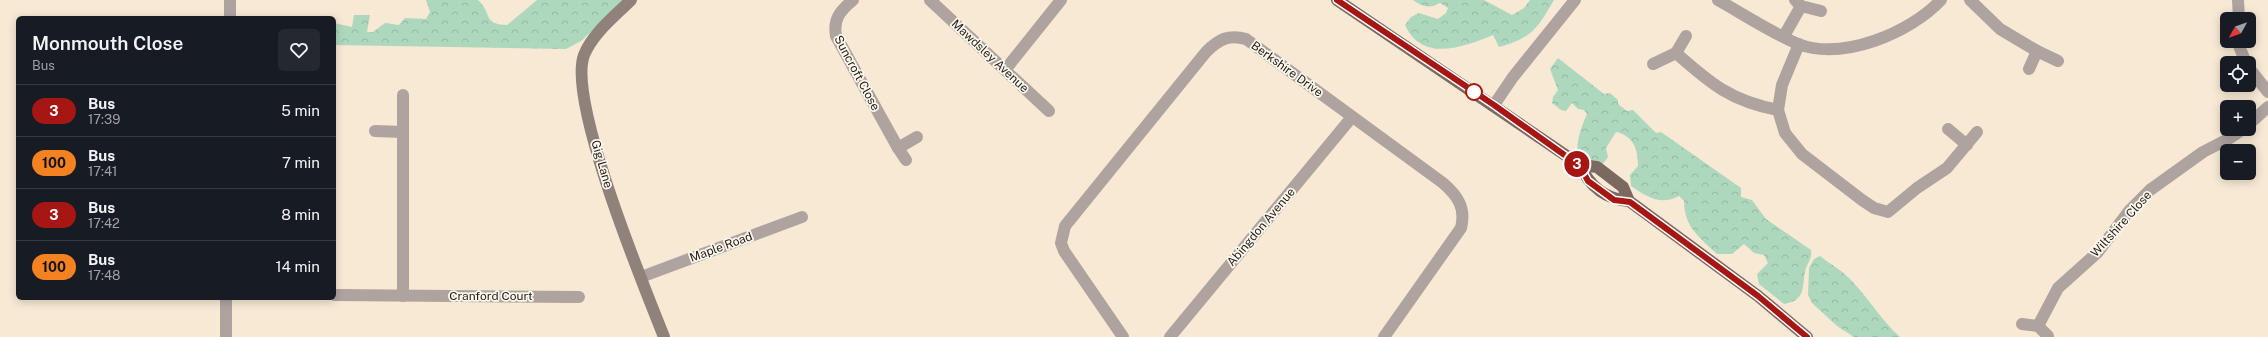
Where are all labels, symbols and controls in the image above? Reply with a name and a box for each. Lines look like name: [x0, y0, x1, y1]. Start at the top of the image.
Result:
north arrow: [2220, 12, 2256, 48]
map controls: [2220, 12, 2256, 180]
street label: Mawdsley Avenue: [949, 17, 1032, 95]
button: heart: [278, 29, 320, 71]
text: Monmouth Close: [32, 32, 183, 54]
street label: Suncroft Close: [831, 33, 883, 113]
street label: Berkshire Drive: [1248, 38, 1326, 100]
button: locate: [2220, 56, 2256, 92]
text: Bus: [32, 58, 55, 73]
unlabelled marker: [1465, 83, 1483, 101]
text: Bus: [88, 95, 115, 112]
button: +: [2220, 100, 2256, 136]
text: 5 min: [281, 102, 320, 119]
text: 3: [49, 103, 59, 119]
text: 17:39: [88, 112, 120, 127]
street label: Gig Lane: [588, 138, 616, 190]
button: −: [2220, 144, 2256, 180]
text: Bus: [88, 147, 115, 164]
line badge: 3: [1564, 151, 1590, 177]
text: 7 min: [282, 154, 320, 171]
text: 100: [42, 155, 66, 171]
text: 3: [1572, 156, 1582, 172]
text: 17:41: [88, 164, 117, 179]
street label: Abingdon Avenue: [1224, 185, 1298, 269]
street label: Wiltshire Close: [2088, 188, 2154, 260]
text: Bus: [88, 199, 115, 216]
text: 8 min: [281, 206, 320, 223]
text: 3: [49, 207, 59, 223]
text: 17:42: [88, 216, 120, 231]
street label: Maple Road: [688, 229, 754, 265]
text: Bus: [88, 251, 115, 268]
text: 14 min: [275, 258, 320, 275]
text: 100: [42, 259, 66, 275]
text: 17:48: [88, 268, 121, 283]
street label: Cranford Court: [449, 289, 533, 303]

